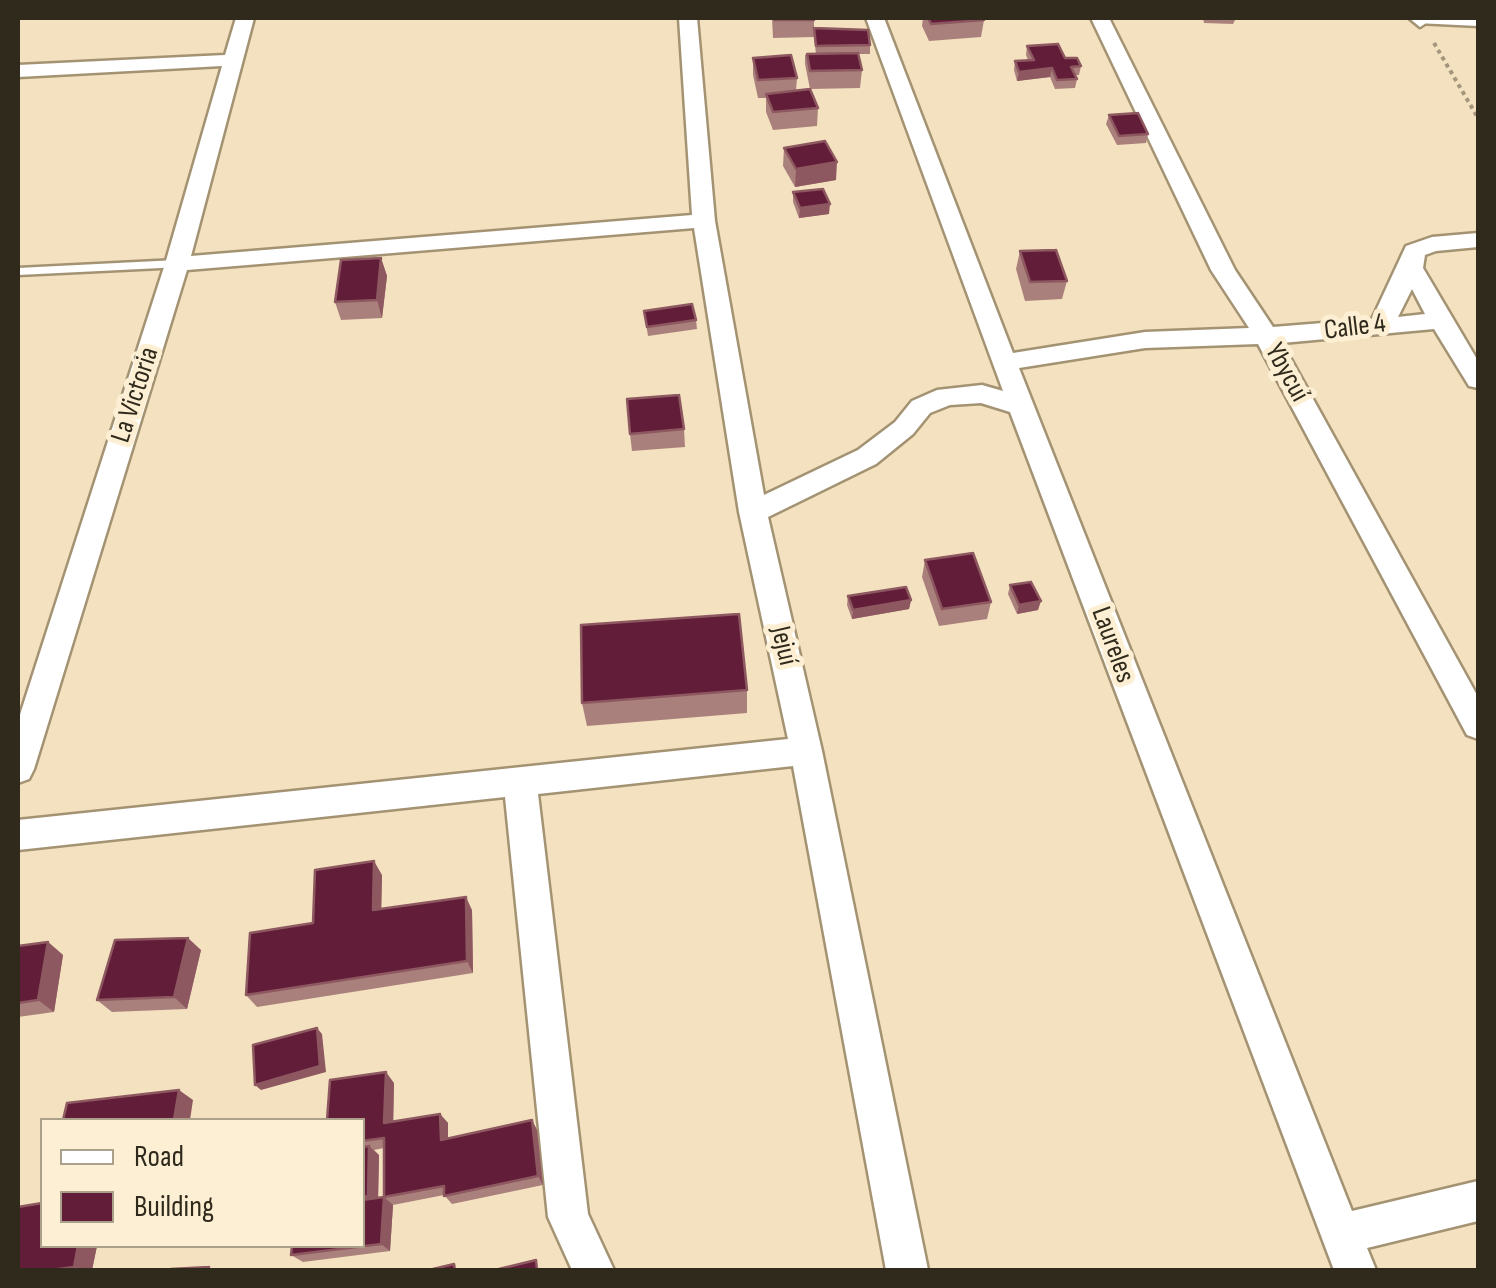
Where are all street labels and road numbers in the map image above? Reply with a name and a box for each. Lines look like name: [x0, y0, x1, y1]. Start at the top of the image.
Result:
street label: Calle 4: [1322, 308, 1388, 348]
street label: Ybycuí: [1256, 338, 1316, 408]
street label: La Victoria: [105, 343, 167, 447]
street label: Laureles: [1083, 603, 1141, 687]
street label: Jejuí: [762, 623, 804, 669]

